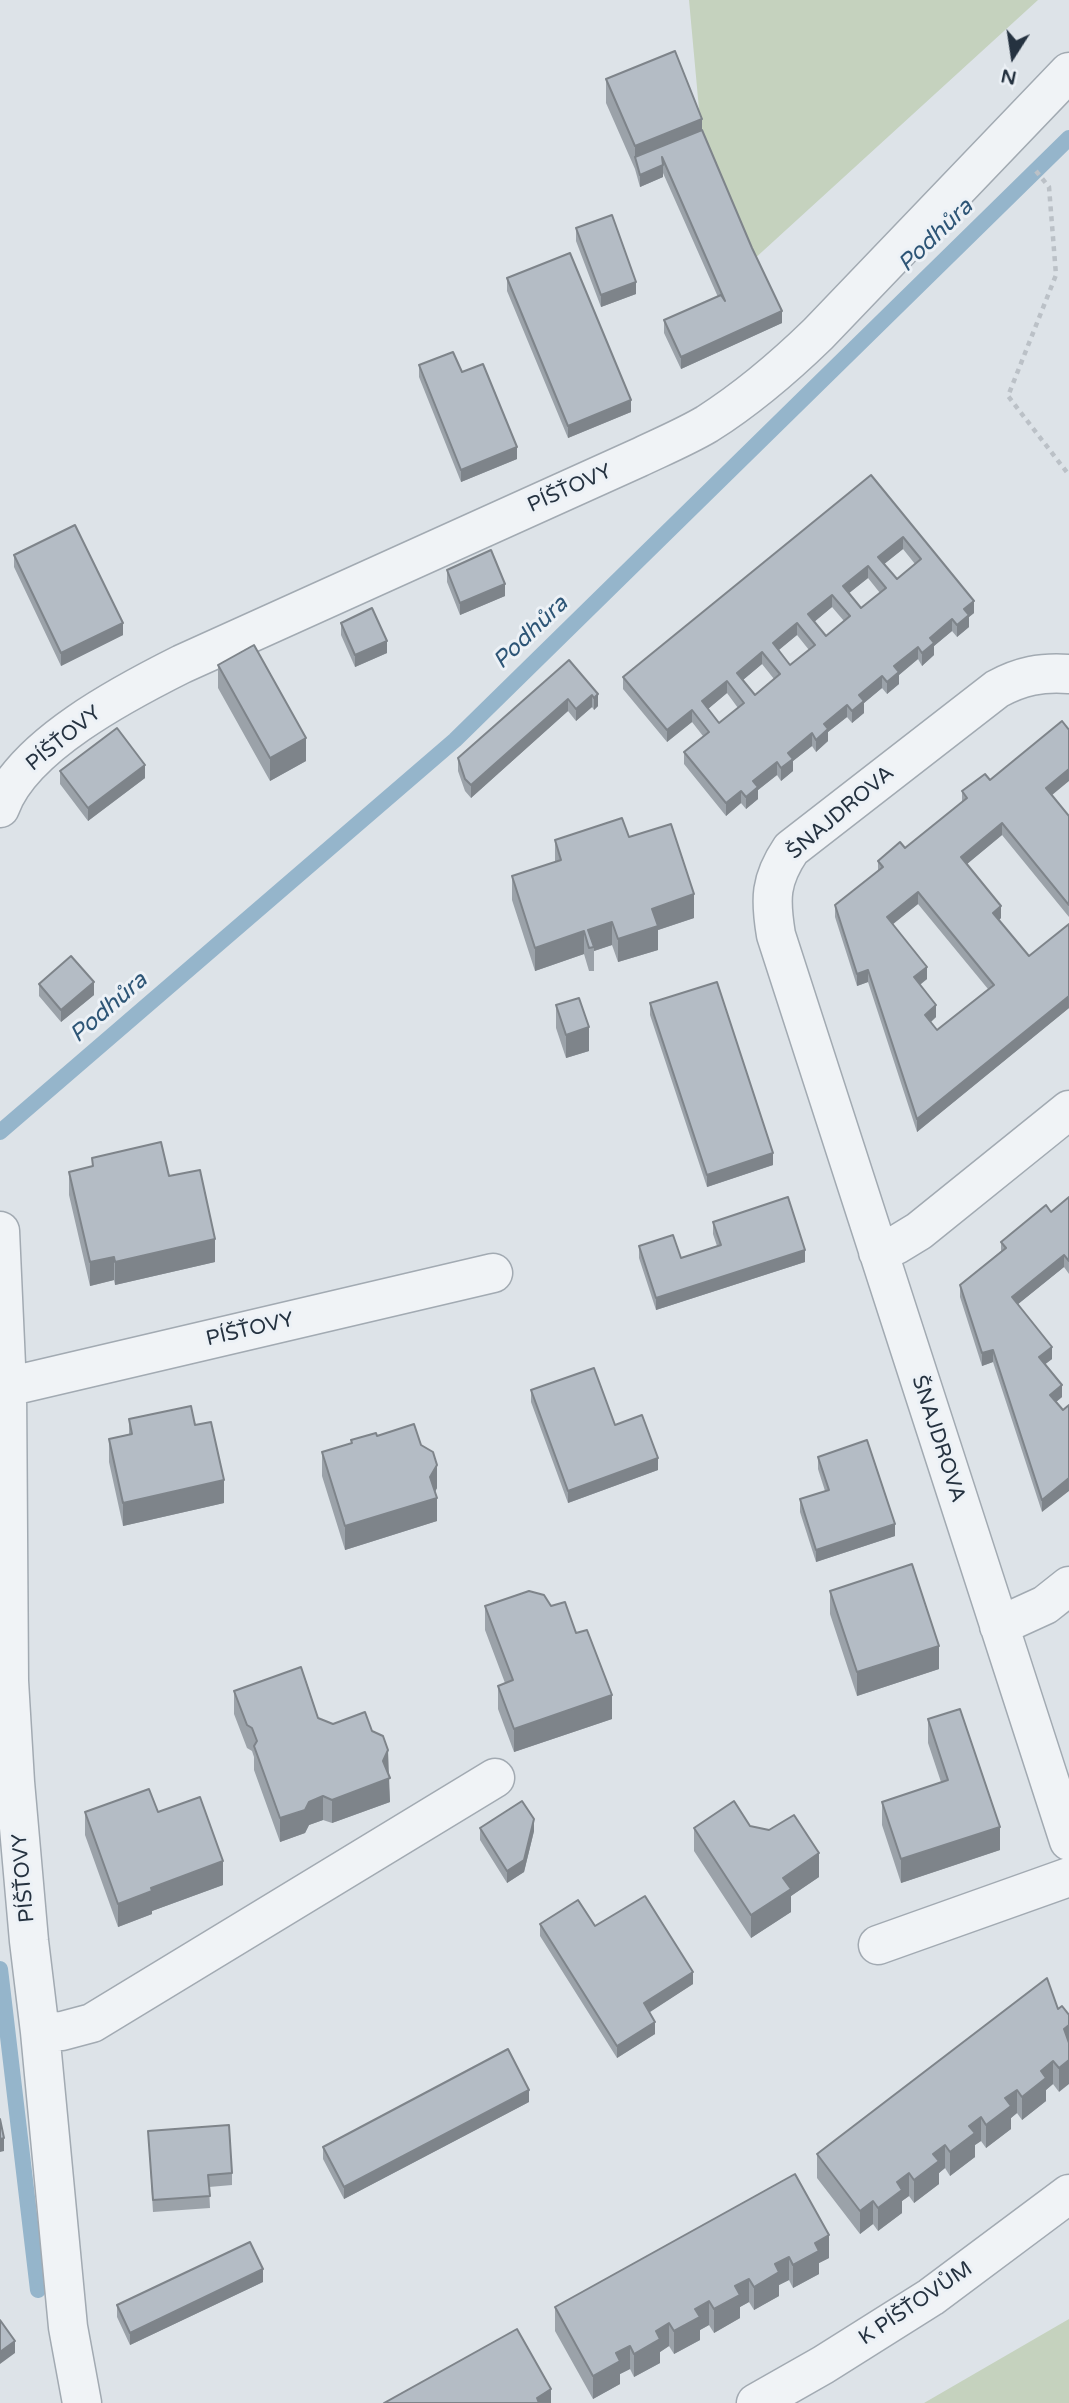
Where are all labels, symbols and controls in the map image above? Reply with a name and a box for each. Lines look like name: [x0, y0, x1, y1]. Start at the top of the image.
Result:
north arrow: [978, 21, 1048, 91]
text: N: [999, 64, 1018, 89]
water label: Podhůra: [893, 194, 979, 278]
street label: PÍŠŤOVY: [524, 459, 616, 519]
water label: Podhůra: [488, 591, 574, 675]
street label: PÍŠŤOVY: [21, 701, 107, 777]
street label: ŠNAJDROVA: [782, 761, 900, 865]
water label: Podhůra: [65, 967, 153, 1049]
street label: PÍŠŤOVY: [204, 1308, 296, 1352]
street label: ŠNAJDROVA: [906, 1372, 970, 1506]
street label: PÍŠŤOVY: [8, 1832, 40, 1924]
street label: K PÍŠŤOVŮM: [854, 2257, 978, 2351]

